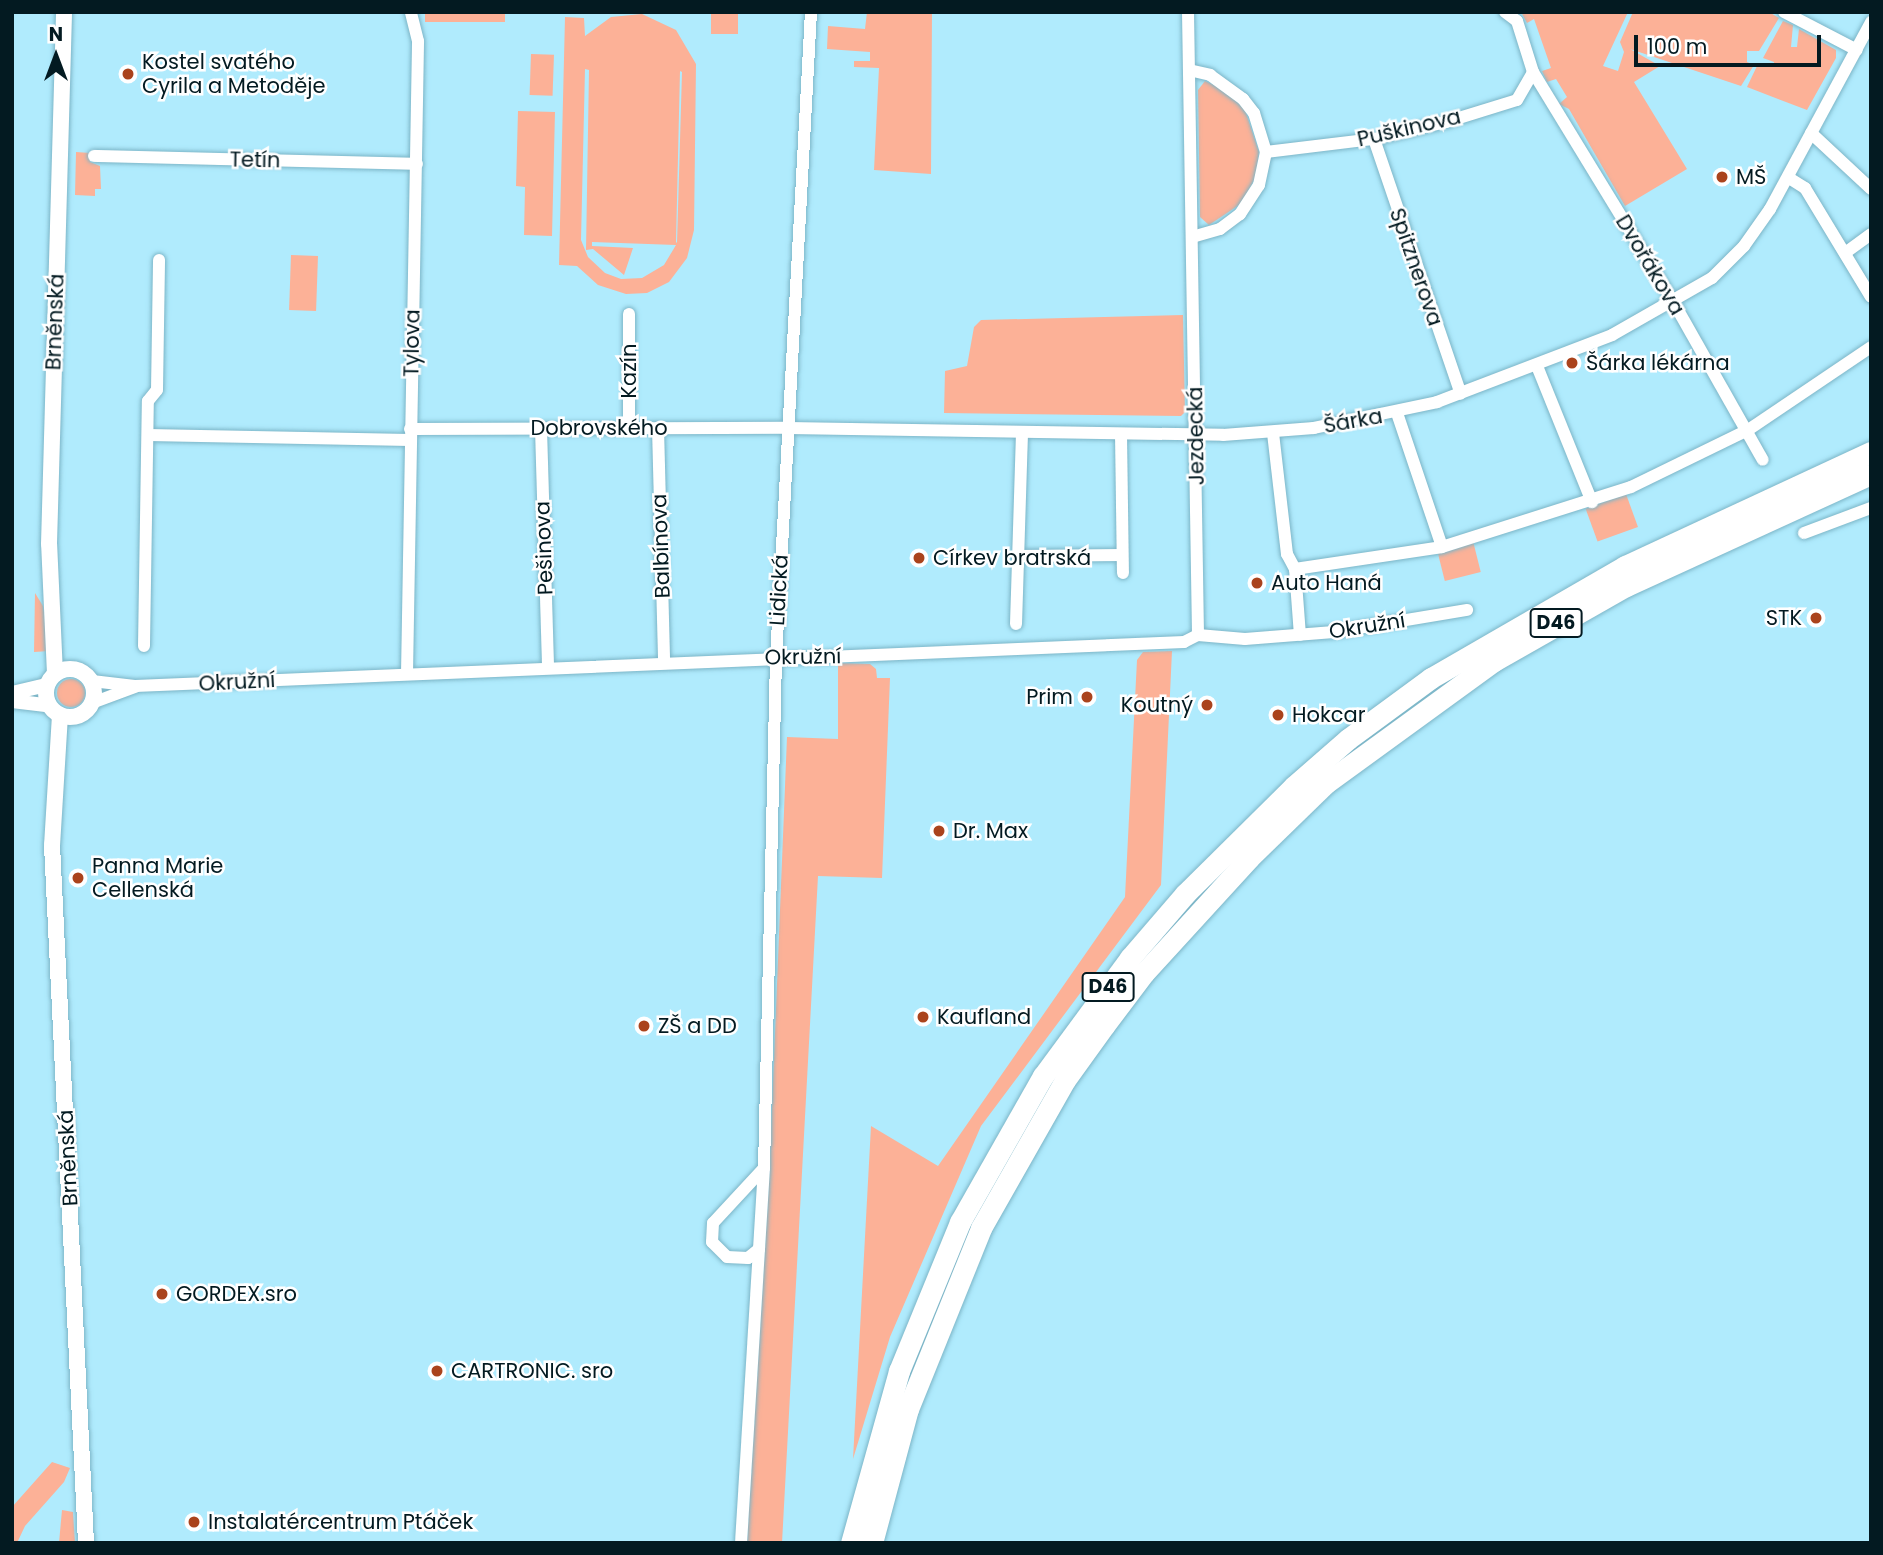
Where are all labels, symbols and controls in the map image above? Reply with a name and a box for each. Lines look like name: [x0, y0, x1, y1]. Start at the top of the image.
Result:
north arrow: [21, 21, 91, 91]
text: N: [49, 21, 63, 48]
scale bar: [1638, 21, 1825, 65]
text: 100 m: [1647, 32, 1707, 61]
place label: Kostel svatého Cyrila a Metoděje: [142, 49, 325, 99]
marker: Kostel svatého Cyrila a Metoděje: [120, 66, 136, 82]
street label: Puškinova: [1355, 104, 1463, 152]
street label: Tetín: [229, 147, 281, 173]
place label: MŠ: [1736, 164, 1766, 190]
marker: MŠ: [1714, 169, 1730, 185]
street label: Spitznerova: [1384, 205, 1448, 329]
street label: Dvořákova: [1610, 210, 1690, 320]
street label: Brněnská: [41, 273, 69, 371]
street label: Tylova: [399, 309, 425, 377]
street label: Kazín: [616, 344, 642, 398]
place label: Šárka lékárna: [1586, 350, 1730, 376]
marker: Šárka lékárna: [1564, 355, 1580, 371]
street label: Jezdecká: [1183, 386, 1209, 486]
street label: Šárka: [1322, 403, 1384, 439]
street label: Dobrovského: [530, 415, 668, 441]
street label: Balbínova: [647, 493, 675, 599]
street label: Pešinova: [530, 501, 558, 595]
place label: Církev bratrská: [933, 545, 1091, 571]
marker: Církev bratrská: [911, 550, 927, 566]
street label: Lidická: [765, 554, 793, 626]
place label: Auto Haná: [1271, 570, 1382, 596]
marker: Auto Haná: [1249, 575, 1265, 591]
place label: STK: [1766, 605, 1802, 631]
street label: Okružní: [1327, 608, 1407, 644]
road number: D46: [1528, 608, 1584, 638]
marker: STK: [1808, 610, 1824, 626]
street label: Okružní: [764, 644, 842, 670]
street label: Okružní: [198, 667, 276, 697]
place label: Prim: [1026, 684, 1073, 710]
marker: Prim: [1079, 689, 1095, 705]
place label: Koutný: [1121, 692, 1193, 718]
marker: Koutný: [1199, 697, 1215, 713]
place label: Hokcar: [1292, 702, 1366, 728]
marker: Hokcar: [1270, 707, 1286, 723]
place label: Dr. Max: [953, 818, 1028, 844]
marker: Dr. Max: [931, 823, 947, 839]
place label: Panna Marie Cellenská: [92, 853, 223, 903]
marker: Panna Marie Cellenská: [70, 870, 86, 886]
road number: D46: [1080, 972, 1136, 1002]
place label: Kaufland: [937, 1004, 1031, 1030]
marker: Kaufland: [915, 1009, 931, 1025]
place label: ZŠ a DD: [658, 1013, 737, 1039]
marker: ZŠ a DD: [636, 1018, 652, 1034]
street label: Brněnská: [53, 1109, 83, 1207]
place label: GORDEX.sro: [176, 1281, 297, 1307]
marker: GORDEX.sro: [154, 1286, 170, 1302]
place label: CARTRONIC. sro: [451, 1358, 613, 1384]
marker: CARTRONIC. sro: [429, 1363, 445, 1379]
place label: Instalatércentrum Ptáček: [208, 1509, 473, 1535]
marker: Instalatércentrum Ptáček: [186, 1514, 202, 1530]

